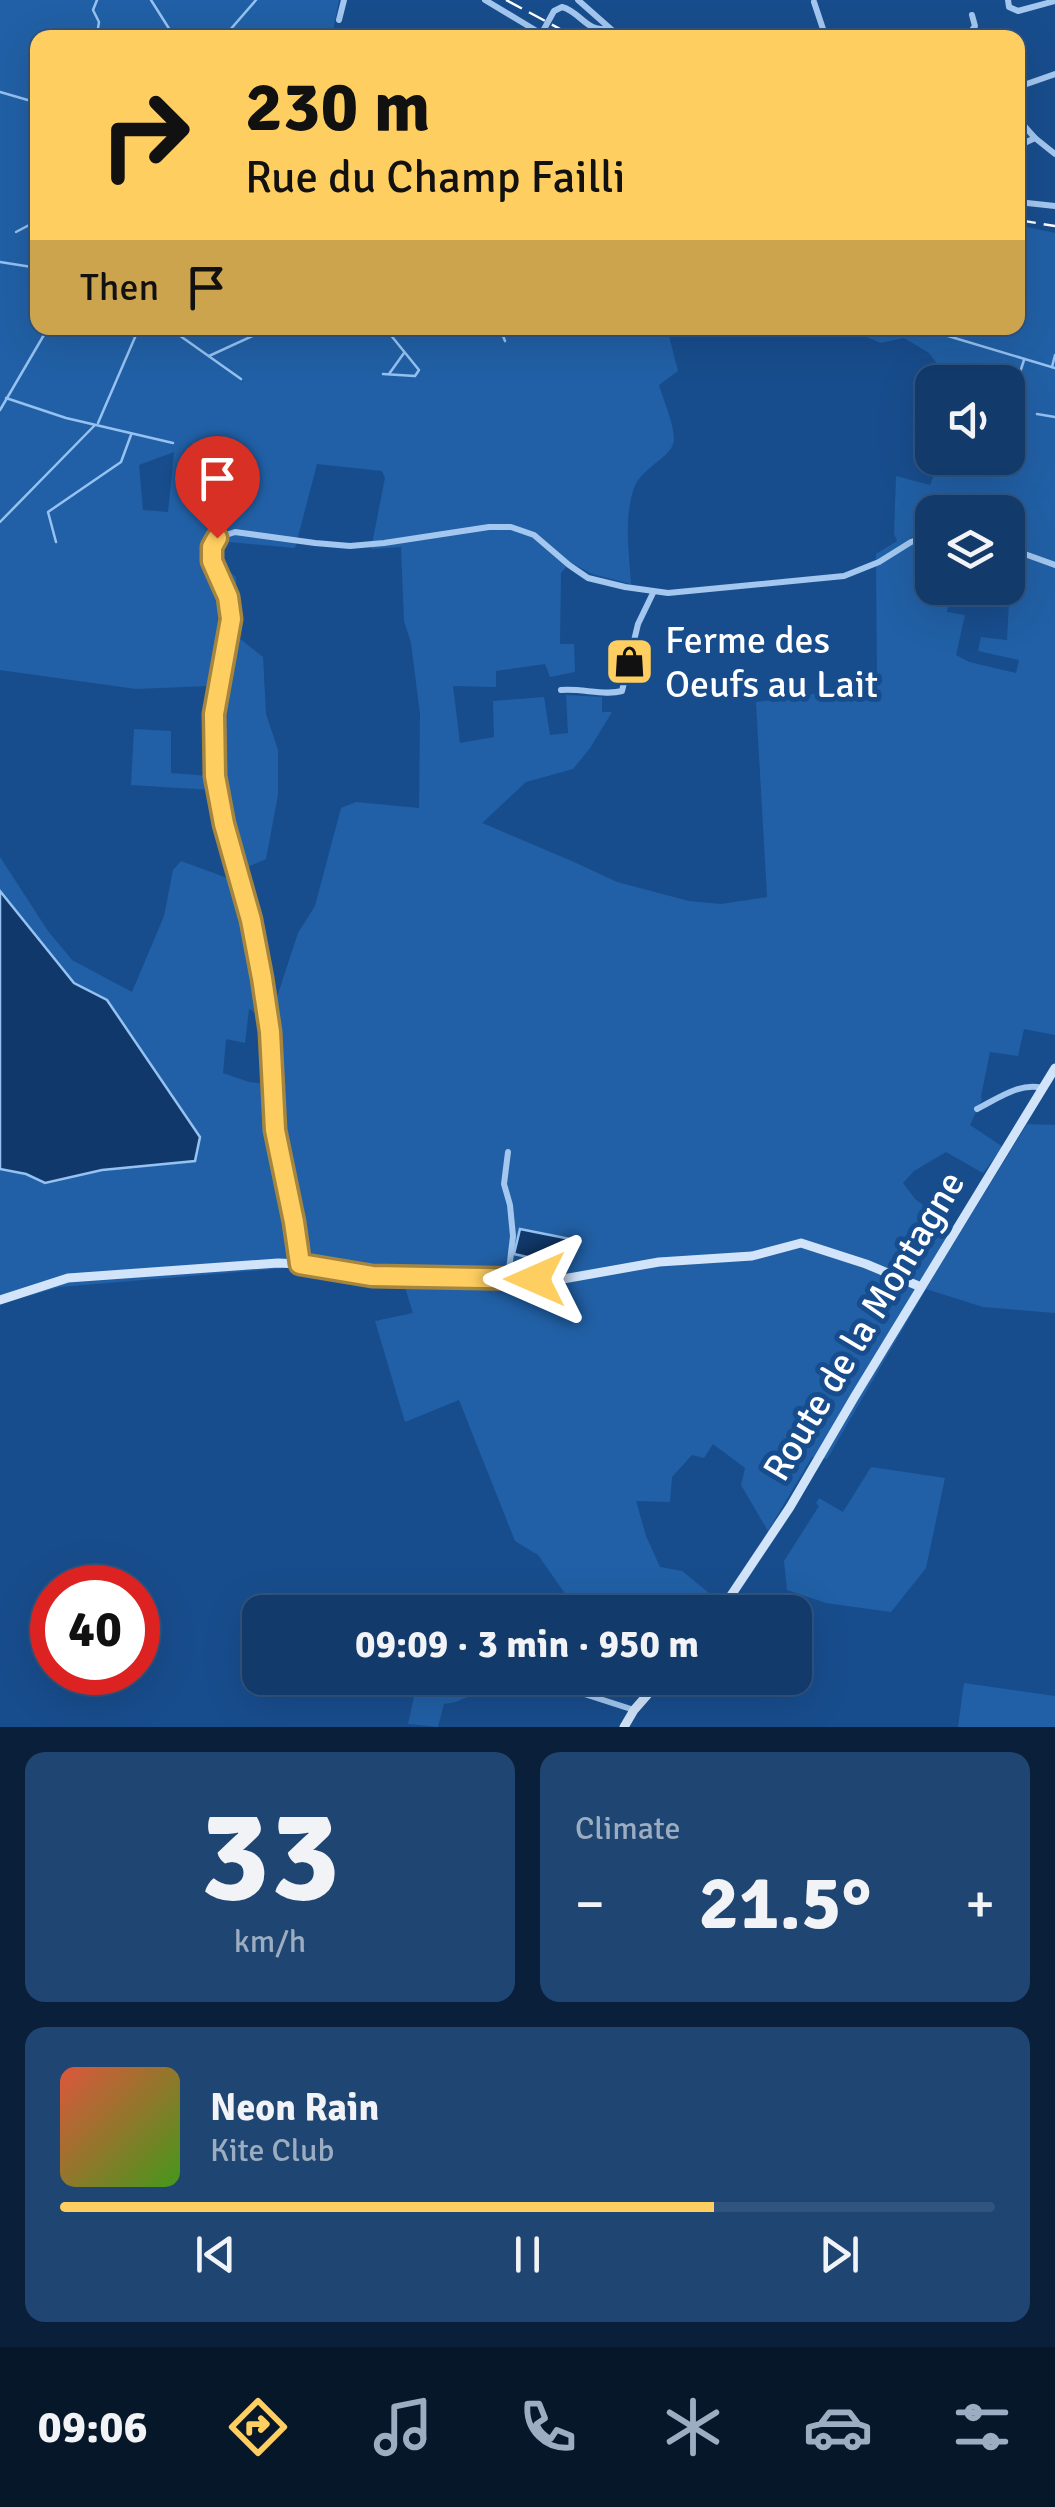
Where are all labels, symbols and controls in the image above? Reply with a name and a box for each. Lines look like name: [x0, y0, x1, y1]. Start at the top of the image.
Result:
text: 230 m: [245, 64, 430, 150]
icon: right: [80, 70, 210, 200]
text: Rue du Champ Failli: [245, 150, 625, 205]
icon: arrive: [179, 260, 234, 315]
text: Then: [80, 264, 159, 311]
map controls: [915, 365, 1025, 605]
button: sound: [915, 365, 1025, 475]
pin: [175, 436, 260, 539]
icon: arrive: [190, 451, 245, 506]
button: layers: [915, 495, 1025, 605]
place label: Ferme des Oeufs au Lait: [665, 617, 878, 708]
shop icon: Ferme des Oeufs au Lait: [604, 636, 656, 688]
street label: Route de la Montagne: [753, 1163, 975, 1489]
position arrow: [483, 1227, 587, 1331]
speed limit sign: 40: [30, 1565, 160, 1695]
text: 09:09 · 3 min · 950 m: [355, 1621, 699, 1668]
text: 33: [200, 1777, 340, 1937]
text: Climate: [575, 1809, 681, 1848]
text: 21.5°: [699, 1857, 872, 1950]
text: −: [575, 1870, 605, 1938]
text: +: [965, 1870, 995, 1938]
text: km/h: [234, 1922, 306, 1961]
text: Neon Rain: [210, 2084, 379, 2131]
text: Kite Club: [210, 2131, 334, 2170]
icon: previous: [188, 2227, 243, 2282]
icon: pause: [500, 2227, 555, 2282]
icon: next: [812, 2227, 867, 2282]
icon: directions: [223, 2392, 293, 2462]
icon: music: [368, 2392, 438, 2462]
icon: phone: [513, 2392, 583, 2462]
icon: climate: [658, 2392, 728, 2462]
icon: car: [803, 2392, 873, 2462]
icon: filters: [947, 2392, 1017, 2462]
text: 09:06: [37, 2400, 148, 2455]

